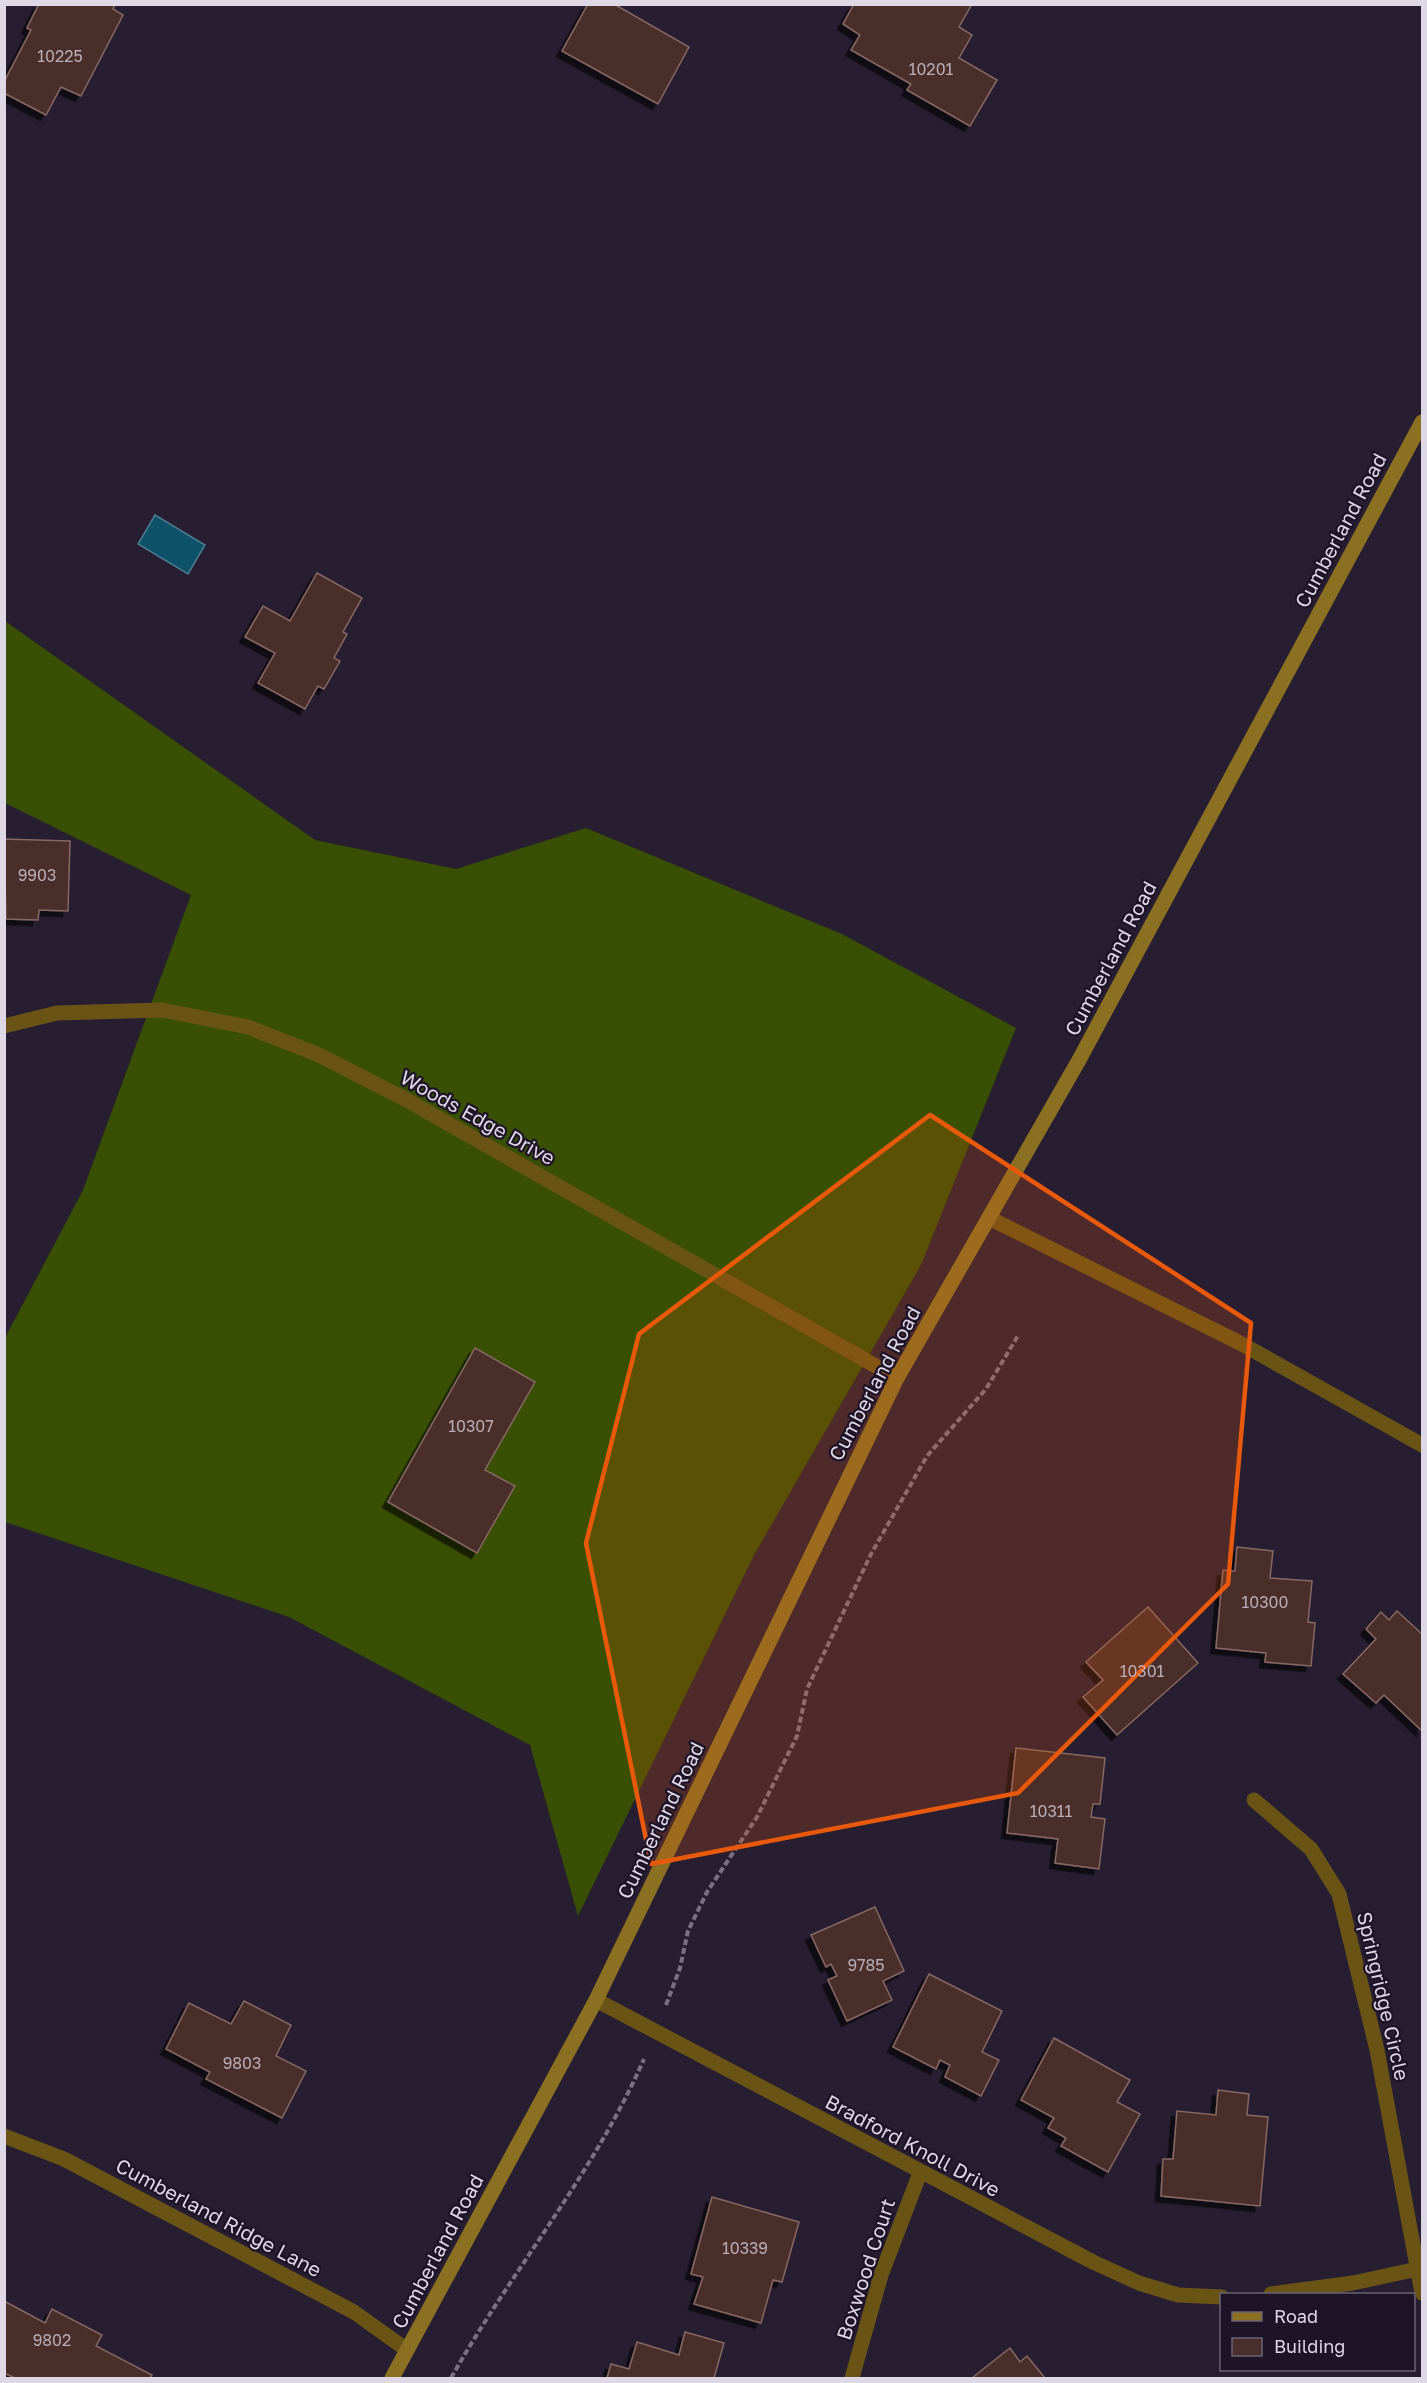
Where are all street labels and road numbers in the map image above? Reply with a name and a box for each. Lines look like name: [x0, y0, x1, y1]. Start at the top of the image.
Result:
street label: Cumberland Road: [1289, 449, 1391, 611]
street label: Cumberland Road: [1059, 877, 1161, 1039]
street label: Woods Edge Drive: [397, 1065, 559, 1169]
street label: Cumberland Road: [823, 1302, 925, 1464]
street label: Cumberland Road: [612, 1738, 708, 1902]
street label: Springridge Circle: [1353, 1909, 1415, 2083]
street label: Bradford Knoll Drive: [822, 2089, 1004, 2201]
street label: Cumberland Ridge Lane: [112, 2153, 326, 2281]
street label: Cumberland Road: [386, 2170, 488, 2332]
street label: Boxwood Court: [831, 2195, 899, 2343]

